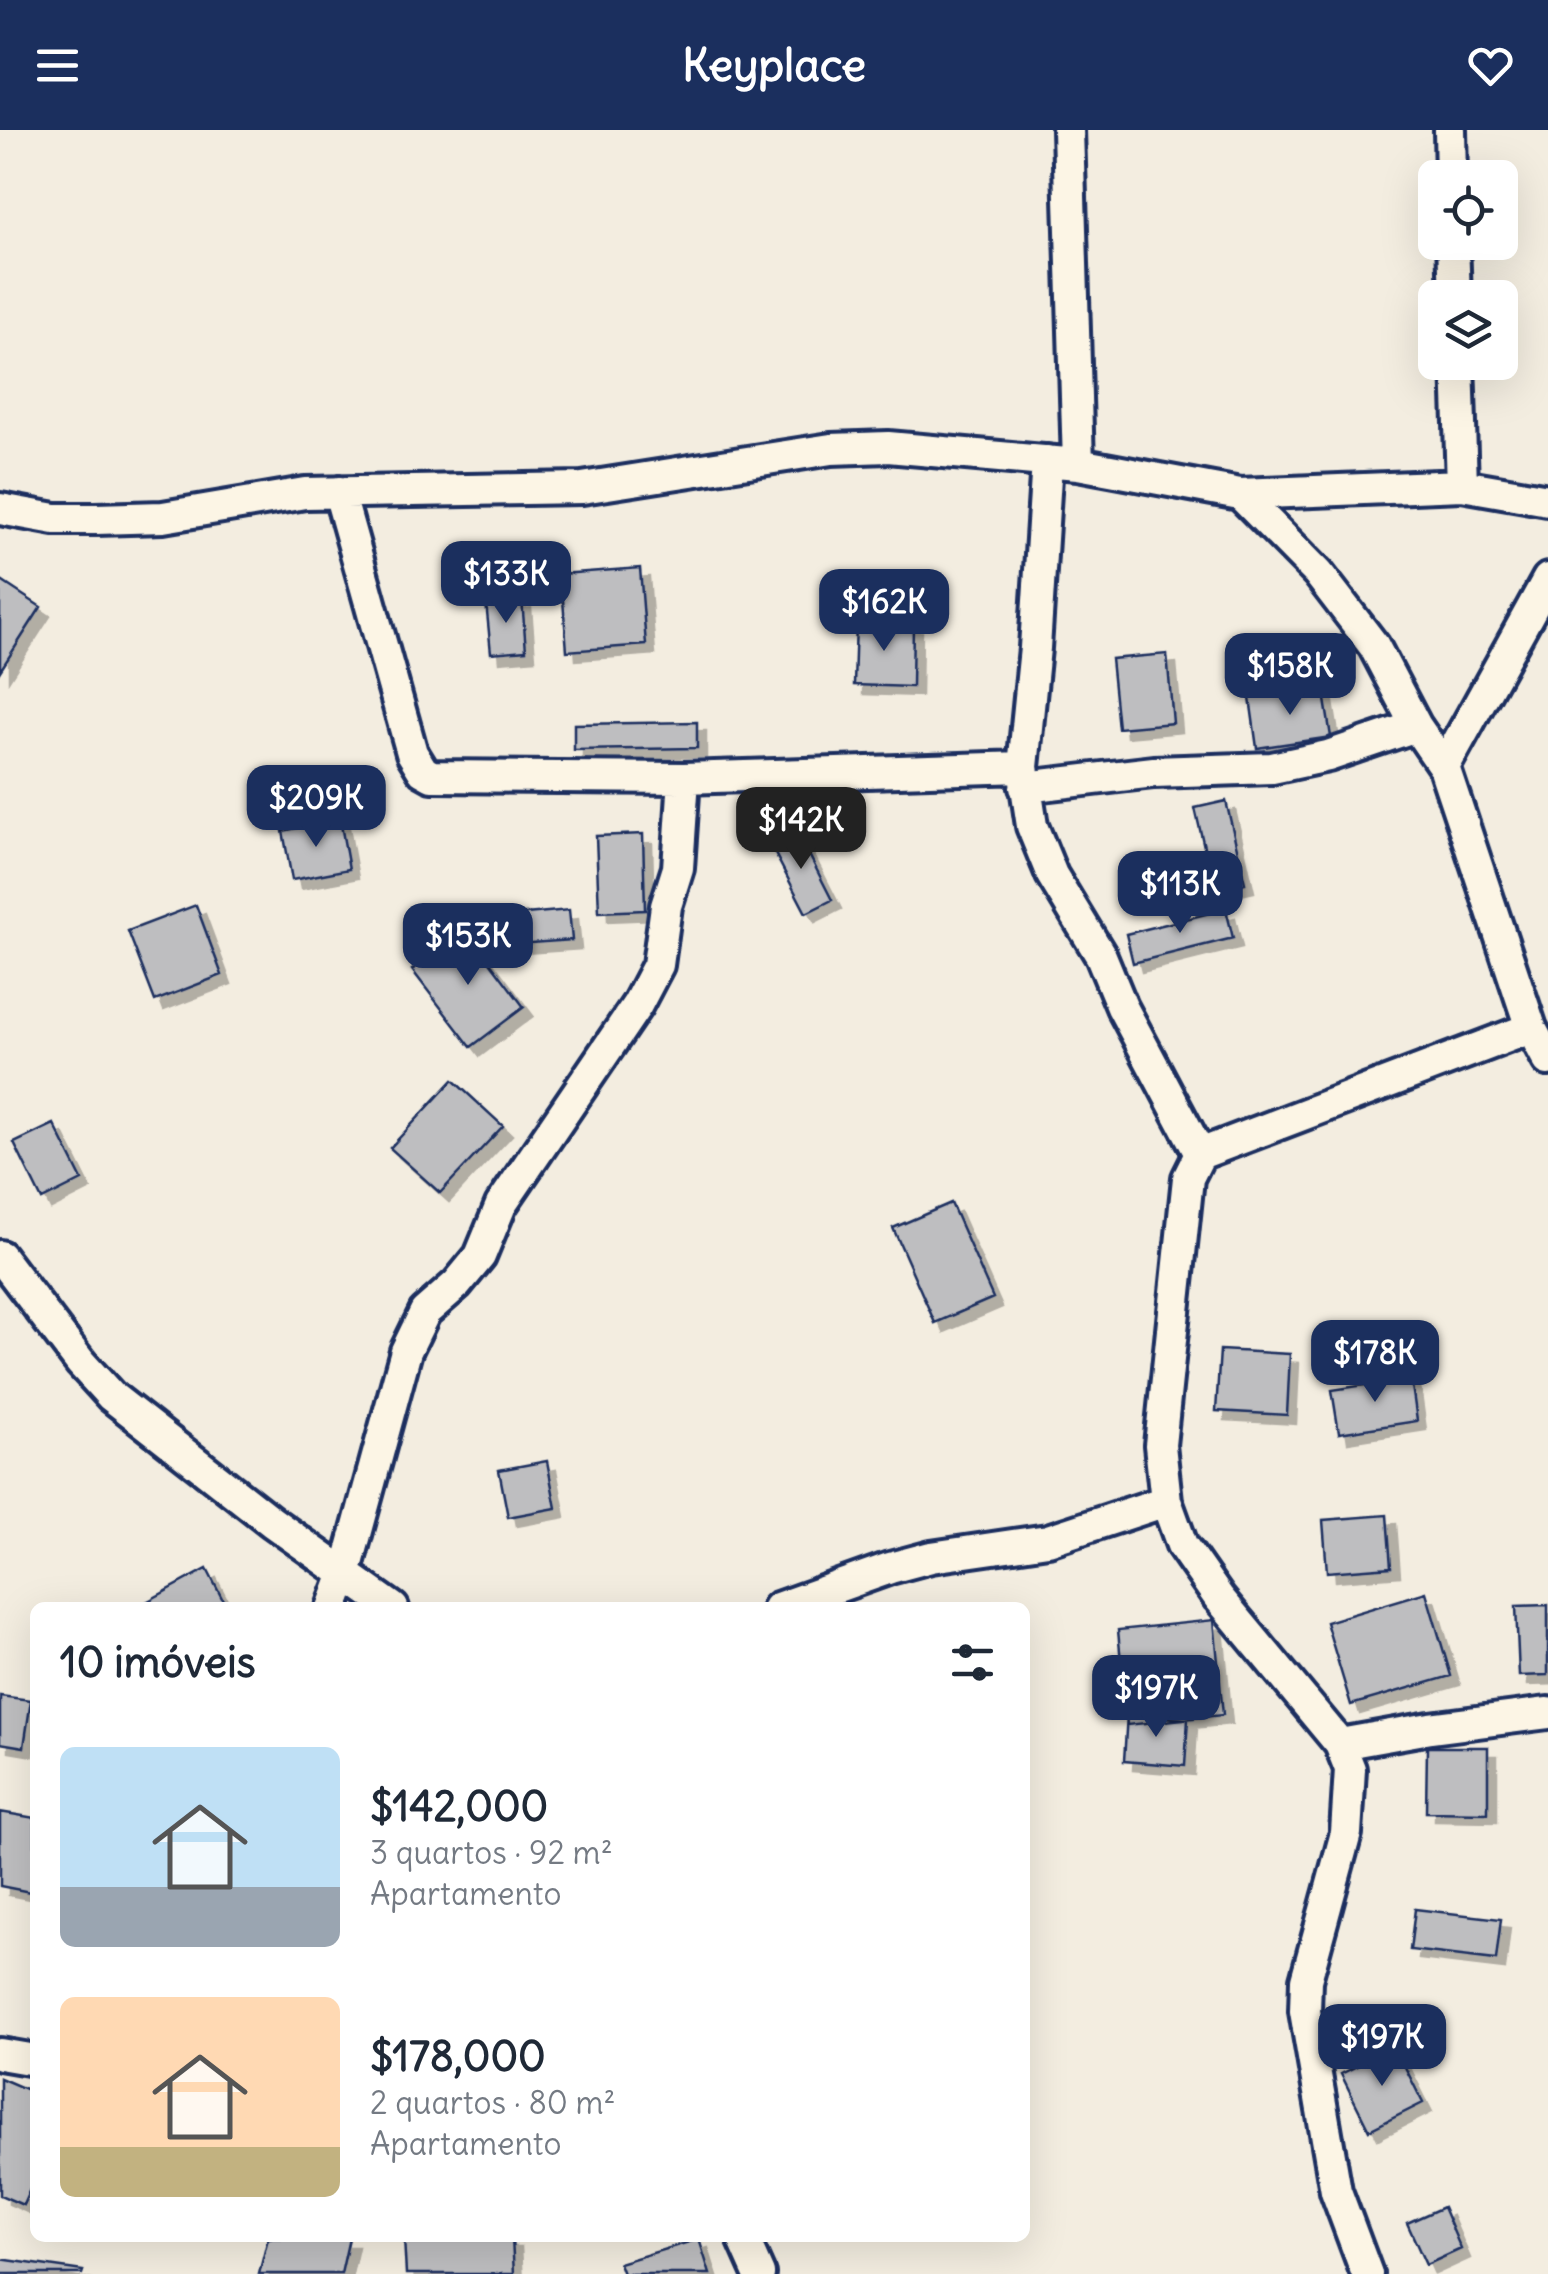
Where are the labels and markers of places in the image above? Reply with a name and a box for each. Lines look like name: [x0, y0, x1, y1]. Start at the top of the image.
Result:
pin: $133K: [436, 541, 576, 626]
pin: $162K: [814, 569, 954, 654]
pin: $158K: [1220, 633, 1360, 718]
pin: $209K: [246, 765, 386, 850]
pin: $142K: [731, 787, 871, 872]
pin: $113K: [1110, 851, 1250, 936]
pin: $153K: [398, 903, 538, 988]
pin: $178K: [1305, 1320, 1445, 1405]
pin: $197K: [1086, 1655, 1226, 1740]
pin: $197K: [1312, 2004, 1452, 2089]

